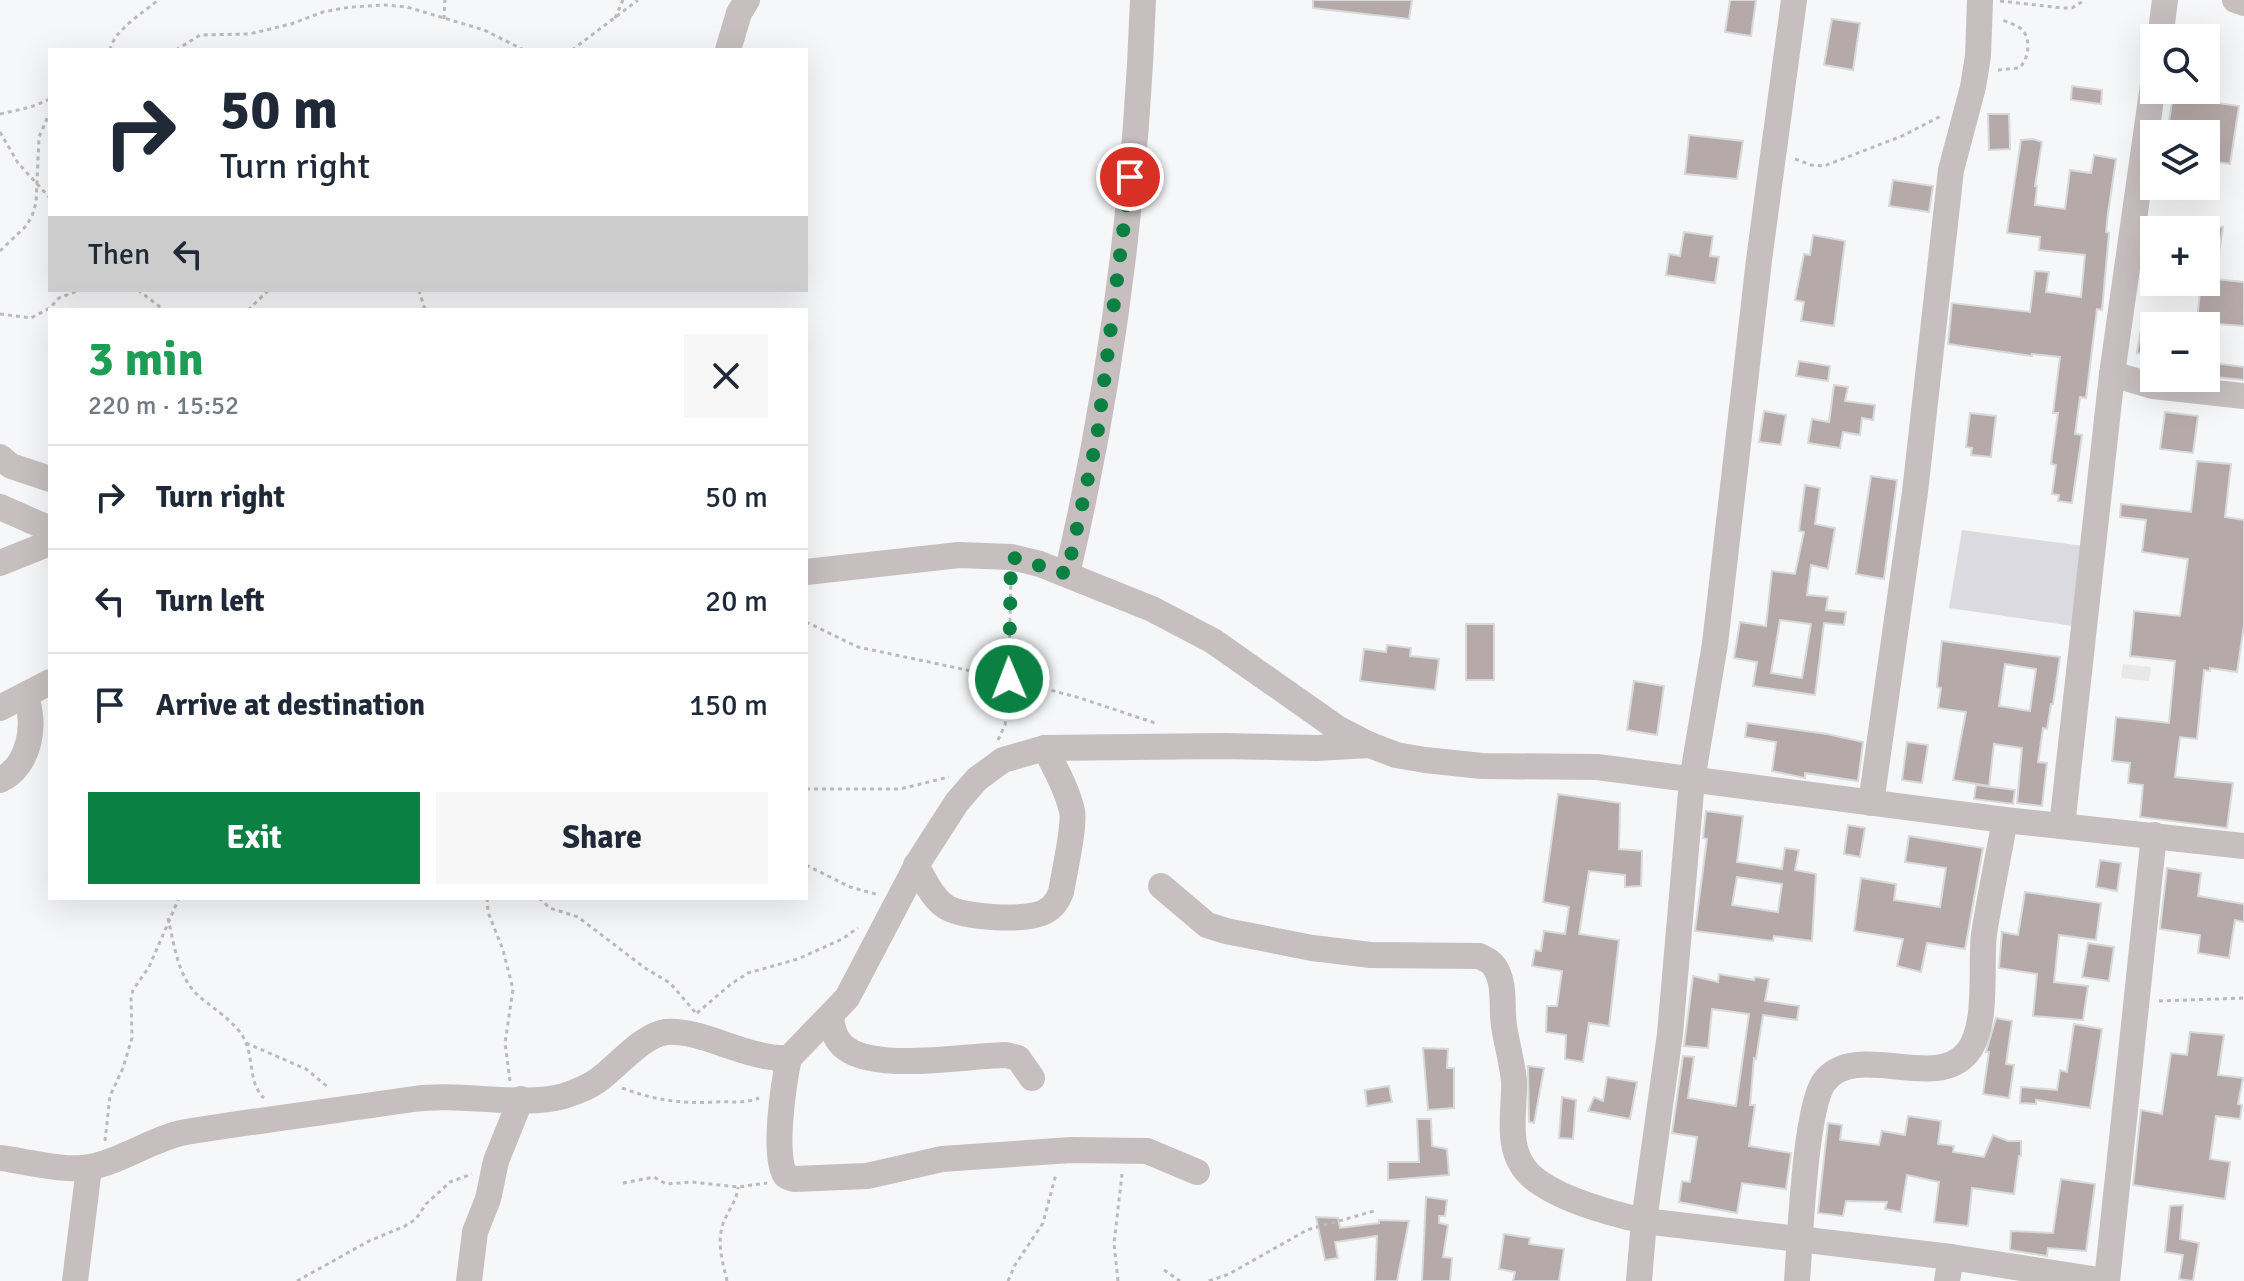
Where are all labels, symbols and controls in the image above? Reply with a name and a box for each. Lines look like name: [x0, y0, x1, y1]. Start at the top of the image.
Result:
map controls: [2140, 24, 2220, 392]
button: search: [2140, 24, 2220, 104]
text: 50 m: [220, 75, 338, 144]
icon: right: [88, 80, 192, 184]
button: layers: [2140, 120, 2220, 200]
pin: [1096, 143, 1164, 211]
text: Turn right: [220, 144, 370, 189]
icon: arrive: [1108, 155, 1152, 199]
button: +: [2140, 216, 2220, 296]
icon: left: [166, 232, 210, 276]
text: Then: [88, 236, 150, 273]
button: −: [2140, 312, 2220, 392]
text: 3 min: [88, 330, 204, 389]
button: close: [684, 334, 768, 418]
text: 220 m · 15:52: [88, 390, 239, 422]
icon: right: [88, 475, 132, 519]
text: Turn right: [156, 479, 285, 516]
text: 50 m: [705, 479, 768, 516]
icon: left: [88, 579, 132, 623]
text: Turn left: [156, 583, 265, 620]
text: 20 m: [705, 583, 768, 620]
position arrow: [967, 637, 1051, 721]
icon: arrive: [88, 683, 132, 727]
text: Arrive at destination: [156, 687, 425, 724]
text: 150 m: [689, 687, 768, 724]
button: Exit: [88, 792, 420, 884]
button: Share: [436, 792, 768, 884]

